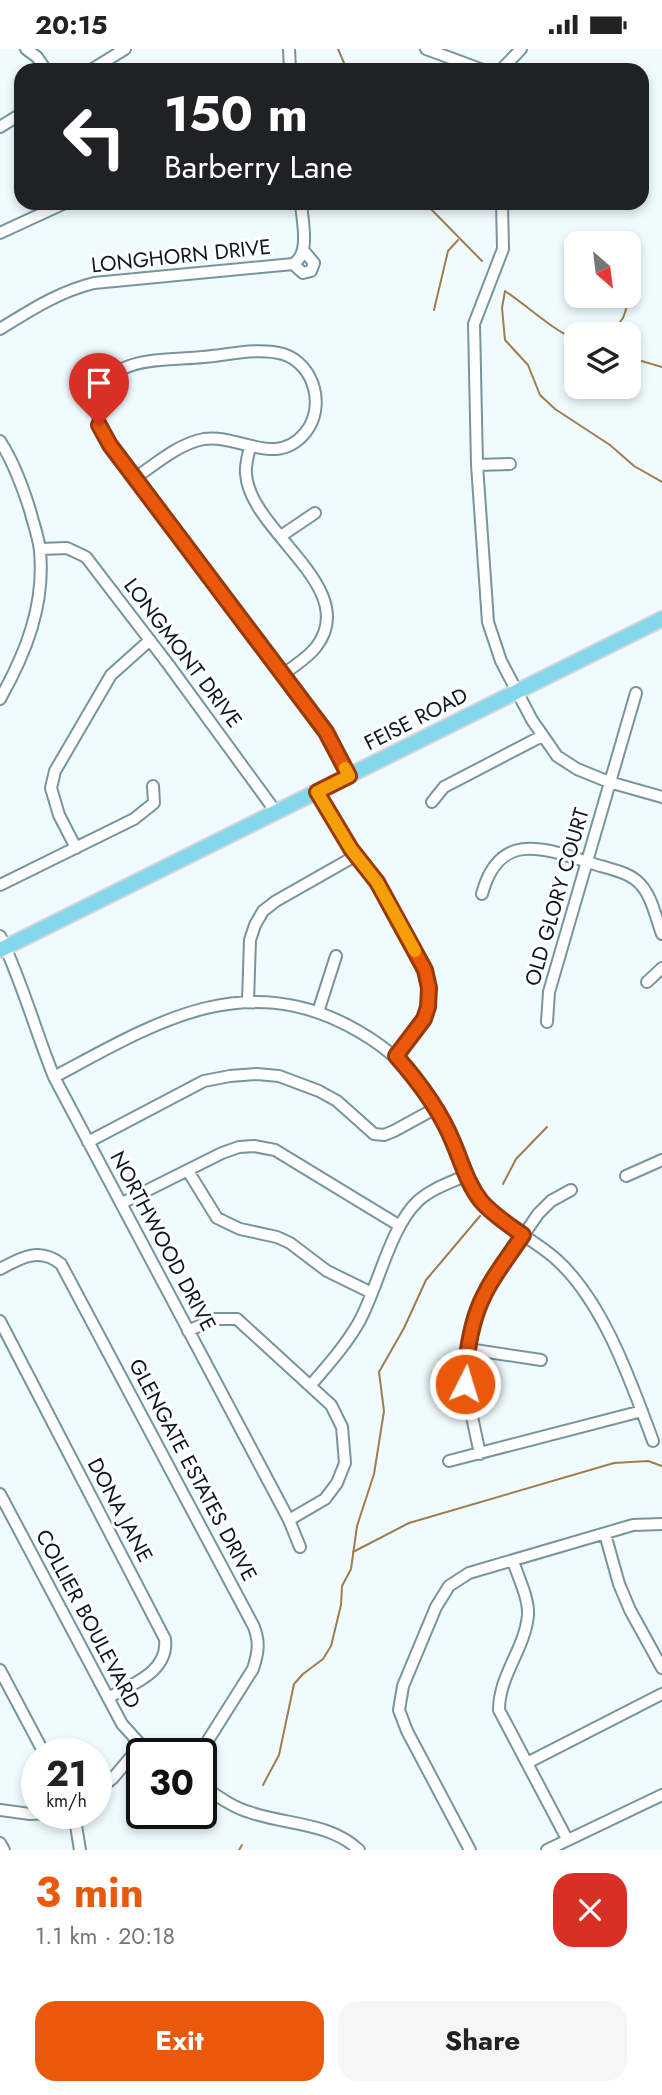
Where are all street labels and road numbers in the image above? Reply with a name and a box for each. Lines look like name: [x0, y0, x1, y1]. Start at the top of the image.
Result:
street label: LONGHORN DRIVE: [90, 232, 272, 280]
street label: LONGMONT DRIVE: [117, 572, 249, 734]
street label: FEISE ROAD: [359, 680, 473, 758]
street label: OLD GLORY COURT: [517, 804, 597, 989]
street label: NORTHWOOD DRIVE: [103, 1146, 223, 1336]
street label: GLENGATE ESTATES DRIVE: [122, 1353, 264, 1587]
street label: DONA JANE: [80, 1453, 160, 1567]
street label: COLLIER BOULEVARD: [28, 1524, 148, 1714]

